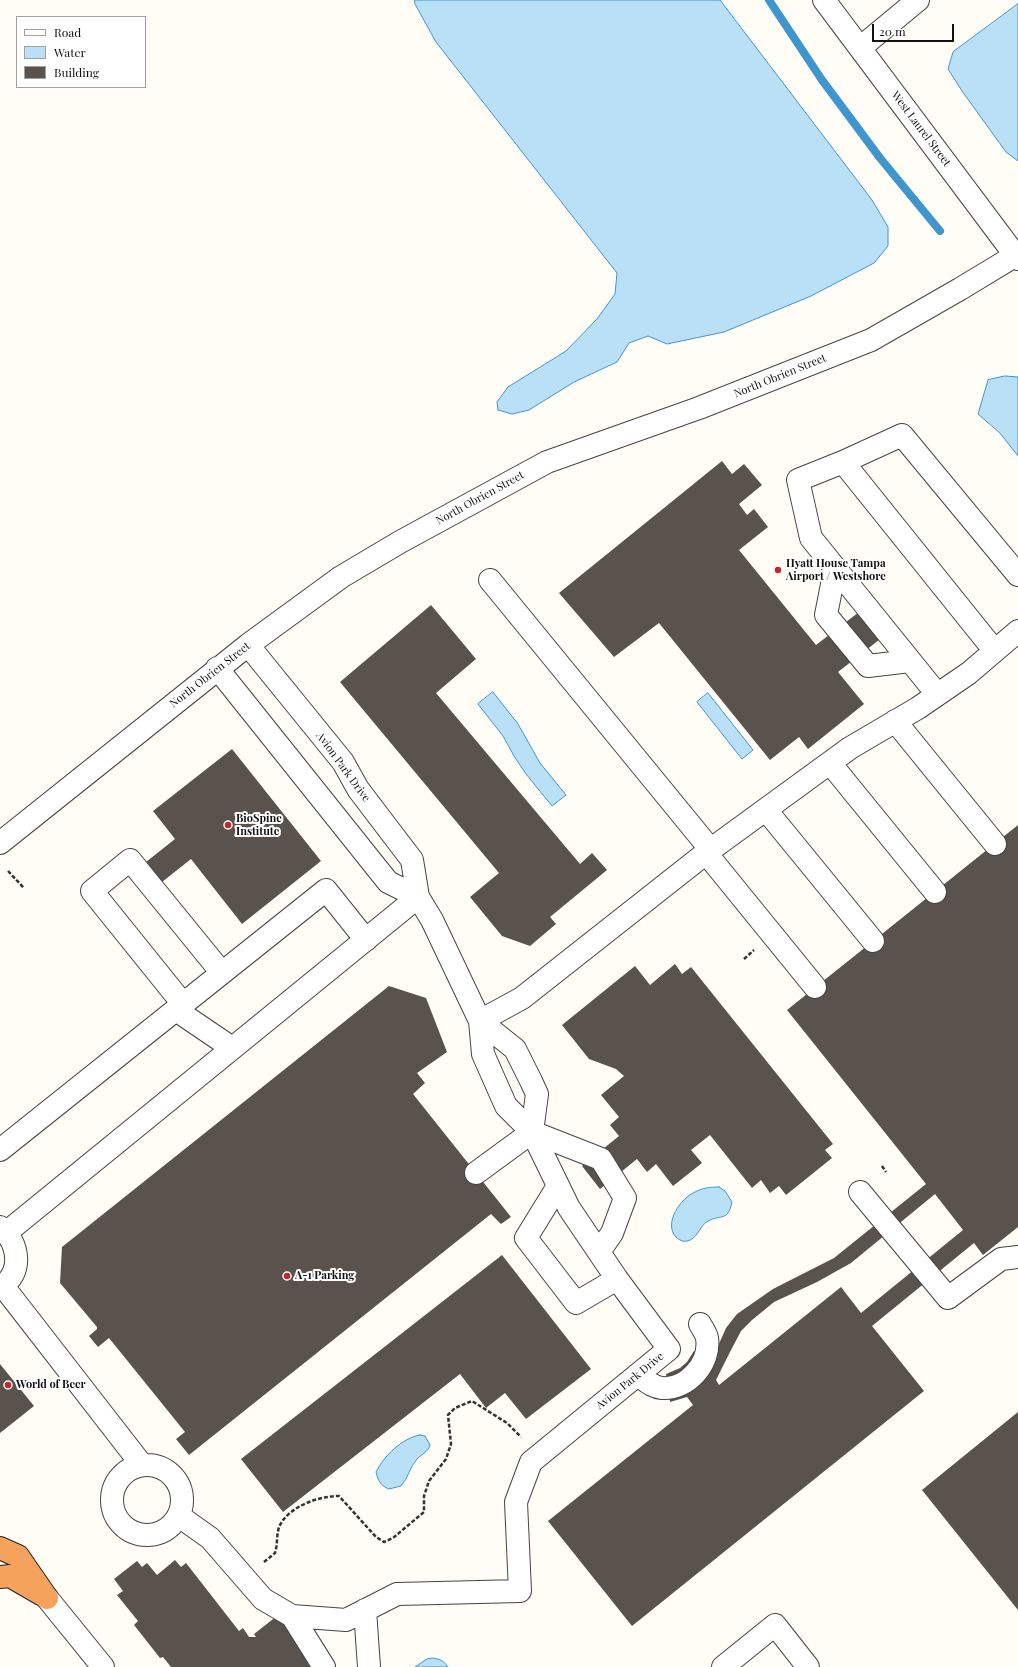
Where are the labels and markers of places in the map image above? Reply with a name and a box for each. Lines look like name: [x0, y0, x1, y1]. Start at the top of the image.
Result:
place label: Hyatt House Tampa Airport / Westshore: [786, 557, 886, 583]
marker: Hyatt House Tampa Airport / Westshore: [773, 565, 783, 575]
place label: BioSpine Institute: [236, 812, 282, 838]
marker: BioSpine Institute: [223, 820, 233, 830]
place label: A-1 Parking: [295, 1269, 354, 1283]
marker: A-1 Parking: [282, 1271, 292, 1281]
place label: World of Beer: [16, 1378, 86, 1392]
marker: World of Beer: [3, 1380, 13, 1390]

